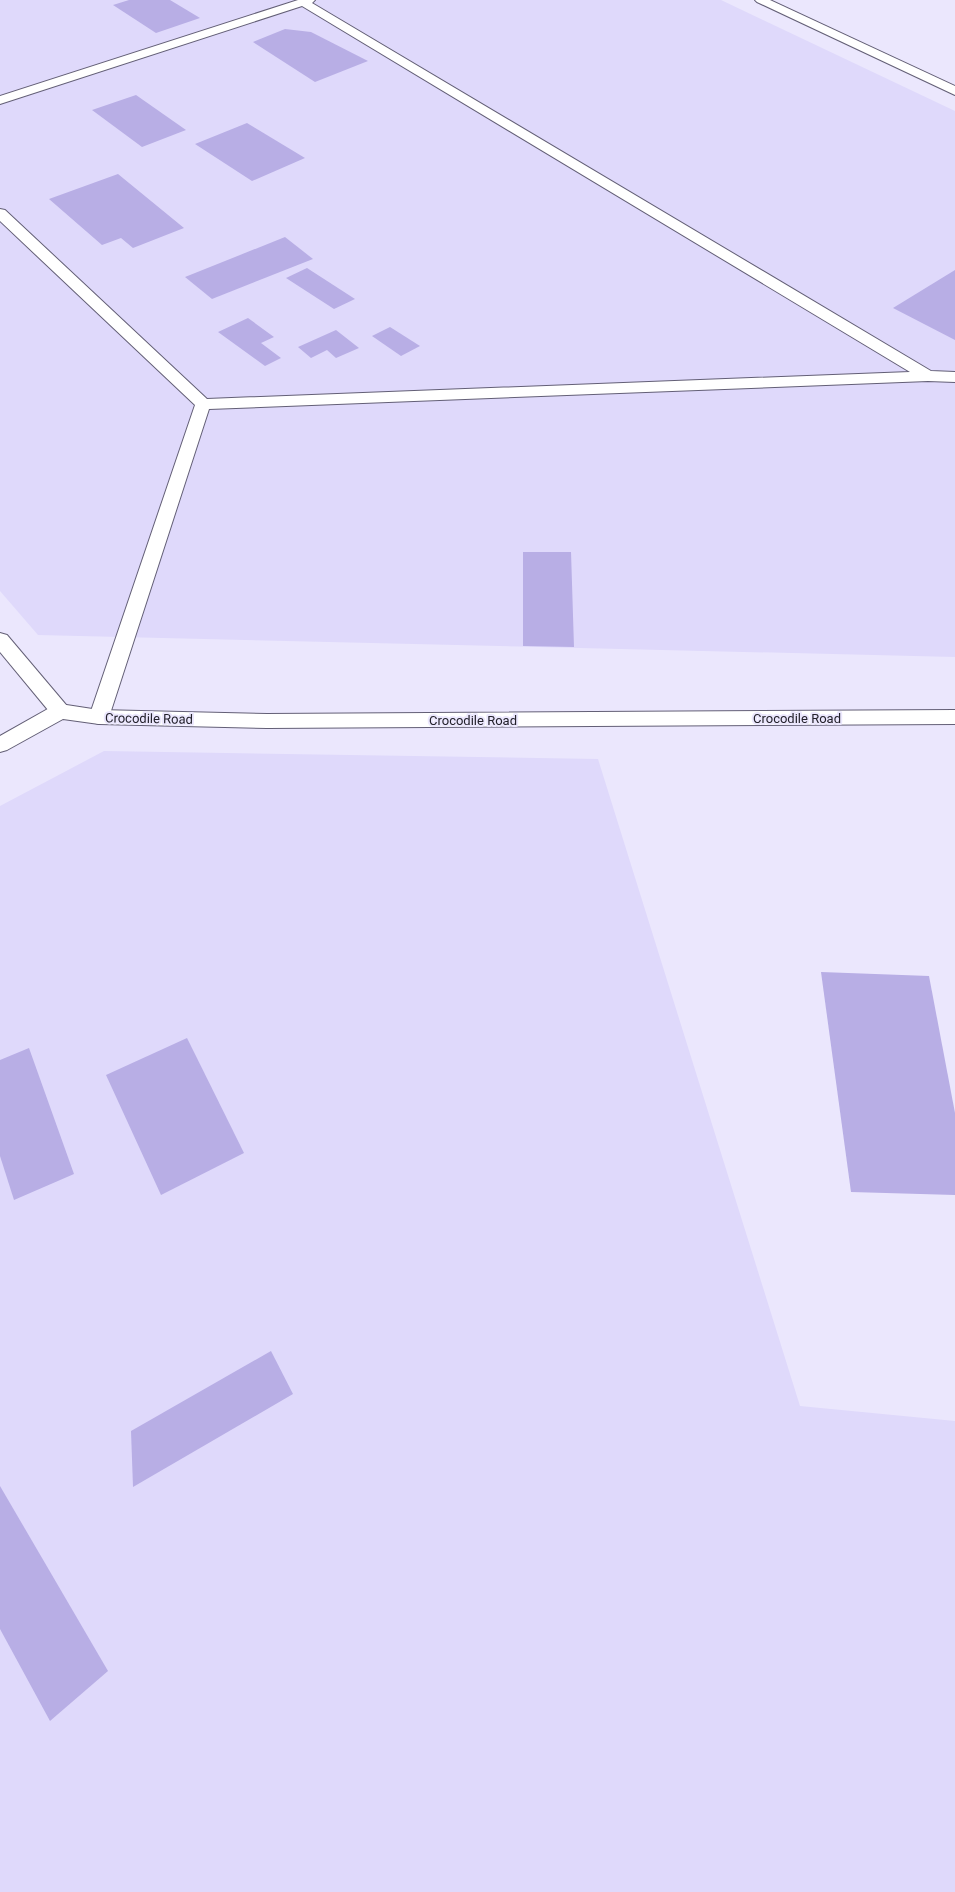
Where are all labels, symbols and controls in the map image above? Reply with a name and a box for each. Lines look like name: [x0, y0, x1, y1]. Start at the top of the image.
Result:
street label: Crocodile Road: [105, 710, 193, 727]
street label: Crocodile Road: [753, 711, 841, 726]
street label: Crocodile Road: [429, 713, 517, 728]

